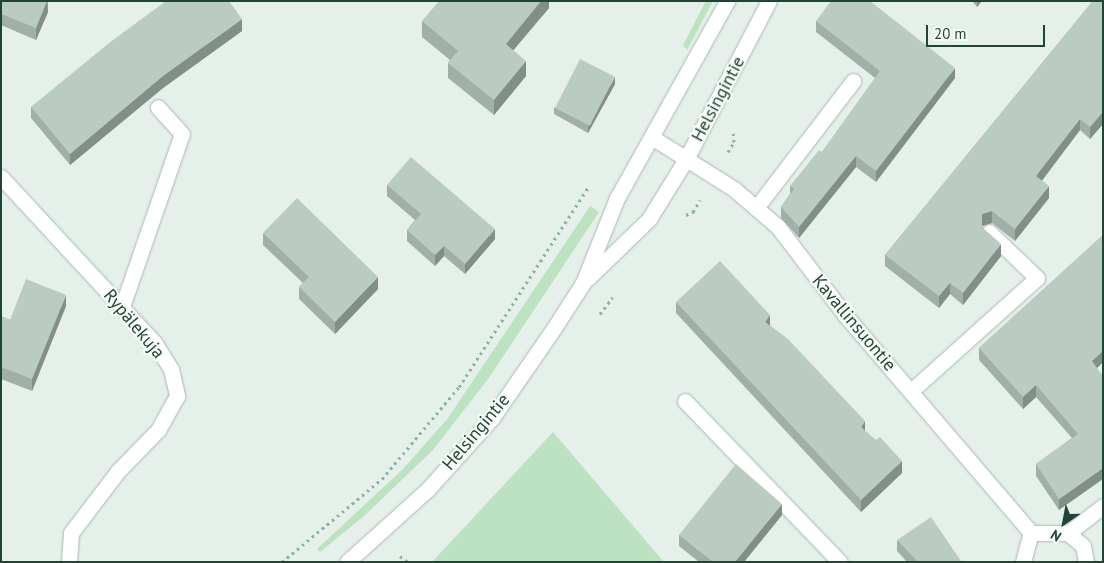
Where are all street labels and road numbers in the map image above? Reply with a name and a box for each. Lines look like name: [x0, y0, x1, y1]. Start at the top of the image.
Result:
street label: Helsingintie: [687, 53, 749, 145]
street label: Kavallinsuontie: [807, 270, 901, 376]
street label: Rypälekuja: [99, 285, 169, 363]
street label: Helsingintie: [438, 389, 514, 475]

